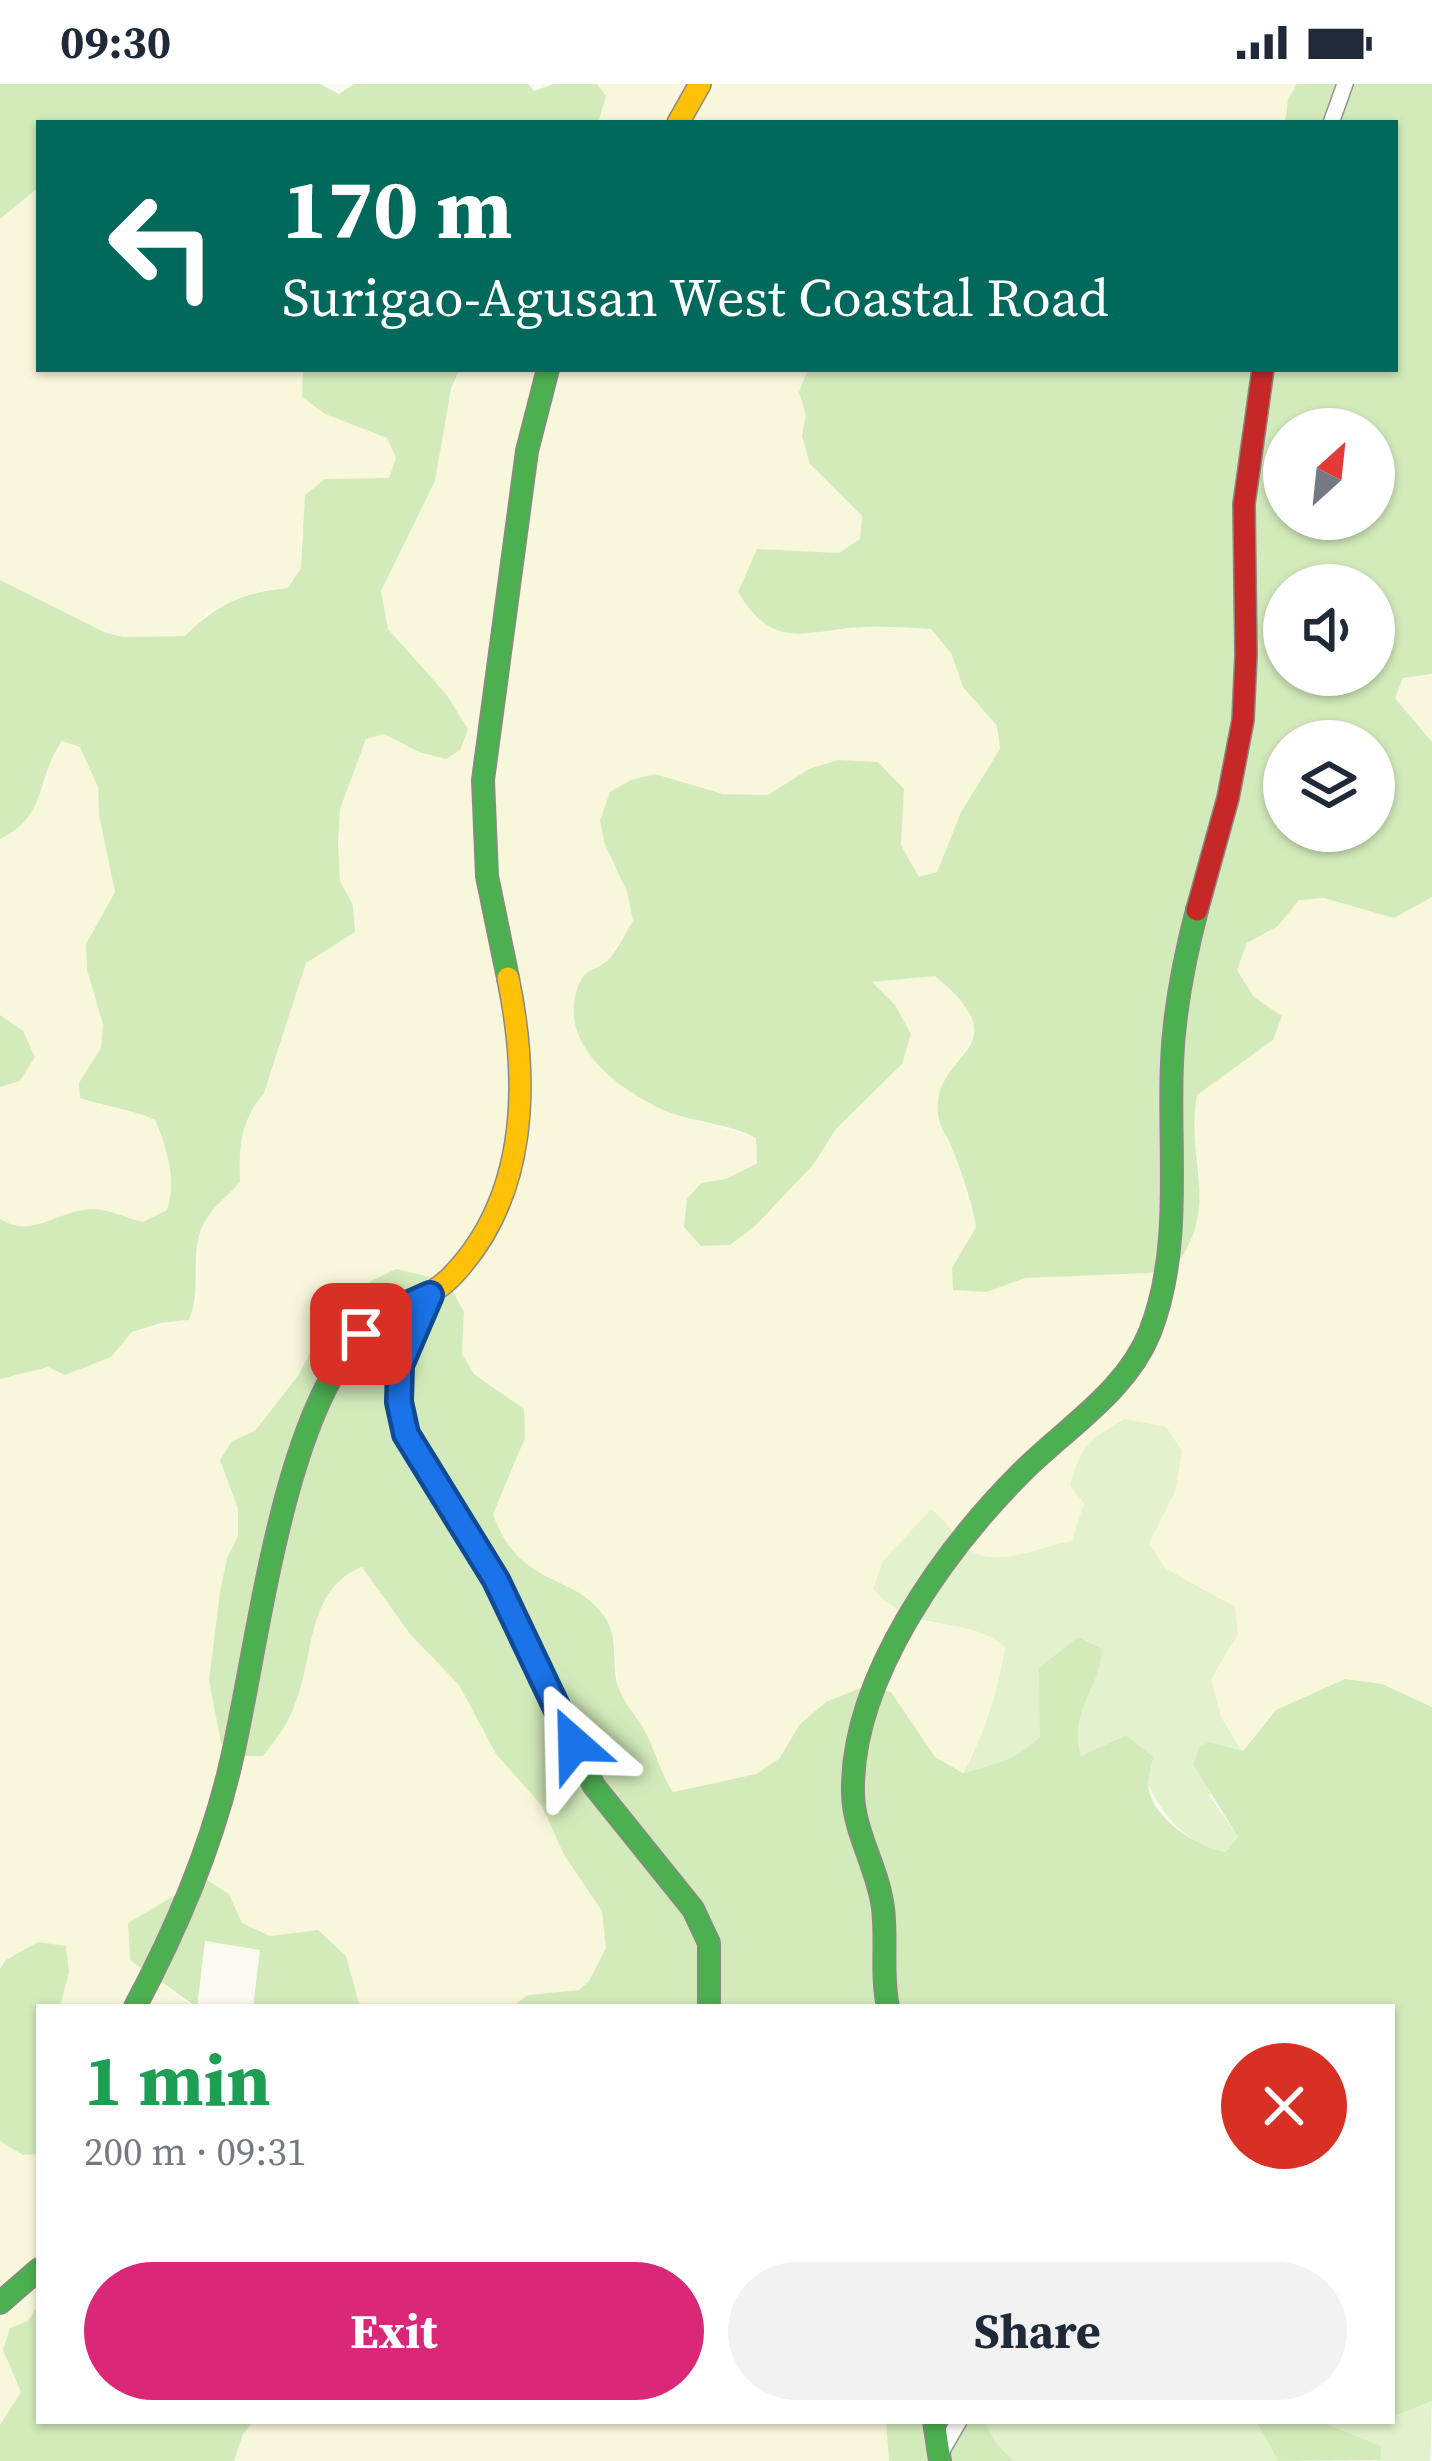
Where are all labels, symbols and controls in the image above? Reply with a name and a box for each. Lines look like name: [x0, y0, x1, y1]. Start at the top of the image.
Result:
text: 09:30: [60, 11, 171, 73]
text: 170 m: [282, 151, 513, 266]
icon: left: [84, 168, 240, 324]
text: Surigao-Agusan West Coastal Road: [282, 260, 1109, 334]
north arrow: [1263, 408, 1395, 540]
map controls: [1263, 408, 1395, 852]
button: sound: [1263, 564, 1395, 696]
button: layers: [1263, 720, 1395, 852]
pin: [310, 1283, 412, 1385]
icon: arrive: [328, 1301, 394, 1367]
position arrow: [511, 1681, 637, 1807]
text: 1 min: [84, 2030, 271, 2129]
button: close: [1221, 2043, 1347, 2169]
text: 200 m · 09:31: [84, 2125, 306, 2178]
button: Exit: [84, 2262, 704, 2400]
button: Share: [728, 2262, 1347, 2400]

